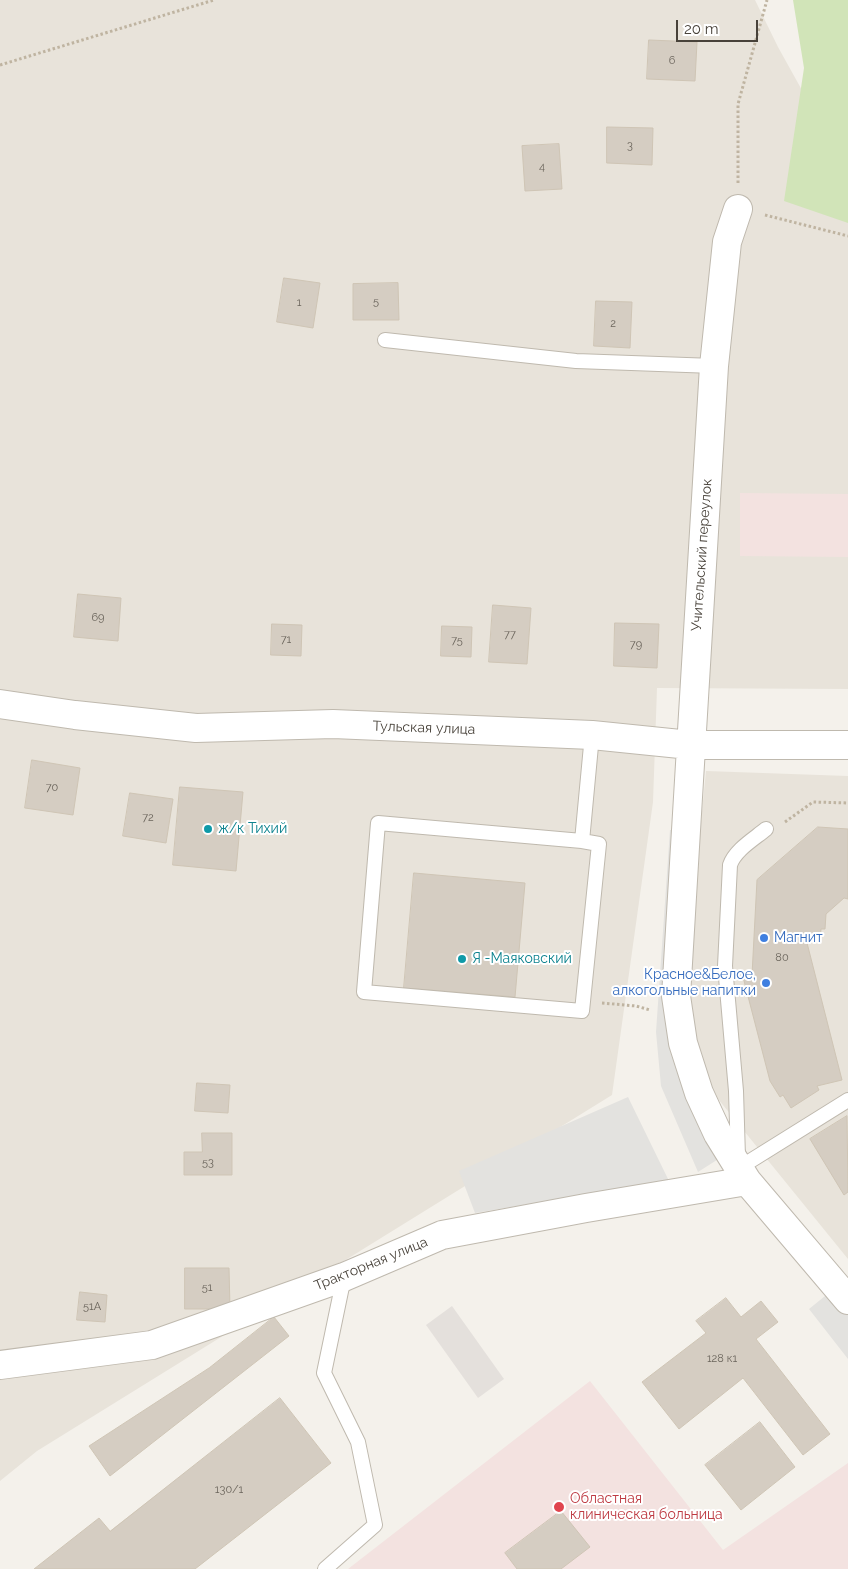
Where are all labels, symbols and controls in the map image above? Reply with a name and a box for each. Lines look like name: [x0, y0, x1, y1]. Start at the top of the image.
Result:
scale bar: [678, 10, 760, 42]
text: 20 m: [684, 20, 719, 38]
house number: 6: [669, 54, 675, 68]
house number: 3: [627, 139, 633, 153]
house number: 4: [539, 160, 545, 174]
house number: 5: [373, 295, 379, 309]
house number: 1: [297, 296, 301, 310]
house number: 2: [610, 317, 616, 331]
street label: Учительский переулок: [688, 478, 716, 632]
house number: 69: [91, 611, 105, 625]
house number: 77: [504, 628, 516, 642]
house number: 71: [281, 633, 291, 647]
house number: 75: [451, 634, 463, 648]
house number: 79: [630, 638, 642, 652]
street label: Тульская улица: [372, 718, 476, 738]
house number: 70: [46, 781, 58, 795]
house number: 72: [142, 811, 154, 825]
place label: ж/к Тихий: [218, 821, 287, 837]
marker: ж/к Тихий: [202, 823, 214, 835]
place label: Магнит: [774, 930, 823, 946]
marker: Магнит: [758, 932, 770, 944]
place label: Я -Маяковский: [472, 951, 572, 967]
house number: 80: [775, 951, 789, 965]
marker: Я -Маяковский: [456, 953, 468, 965]
place label: Красное&Белое, алкогольные напитки: [613, 967, 756, 1000]
marker: Красное&Белое, алкогольные напитки: [760, 977, 772, 989]
house number: 53: [202, 1156, 214, 1170]
street label: Тракторная улица: [312, 1234, 430, 1294]
house number: 51: [202, 1281, 212, 1295]
house number: 51А: [83, 1300, 101, 1314]
house number: 128 к1: [707, 1352, 737, 1366]
house number: 130/1: [215, 1483, 243, 1497]
place label: Областная клиническая больница: [570, 1491, 723, 1524]
marker: Областная клиническая больница: [552, 1500, 566, 1514]

